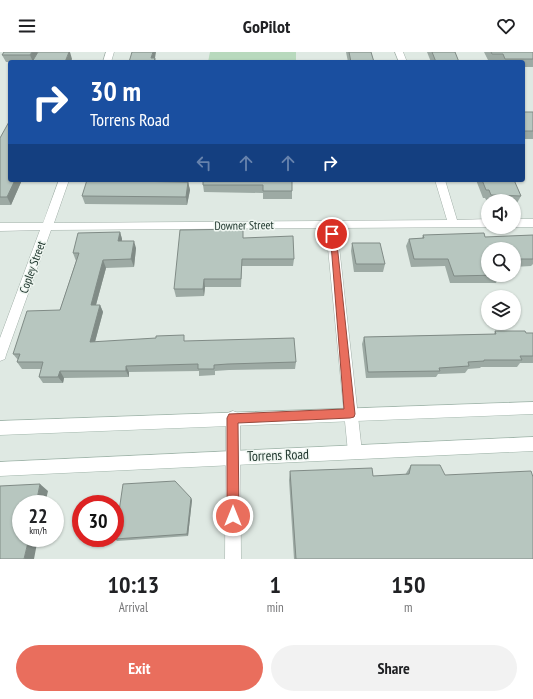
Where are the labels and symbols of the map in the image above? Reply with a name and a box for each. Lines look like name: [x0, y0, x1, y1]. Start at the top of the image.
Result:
street label: Downer Street: [214, 217, 274, 233]
pin: [315, 217, 349, 251]
street label: Copley Street: [16, 238, 49, 295]
street label: Torrens Road: [247, 445, 309, 465]
speed limit sign: 30: [72, 495, 124, 547]
position arrow: [212, 495, 254, 537]

